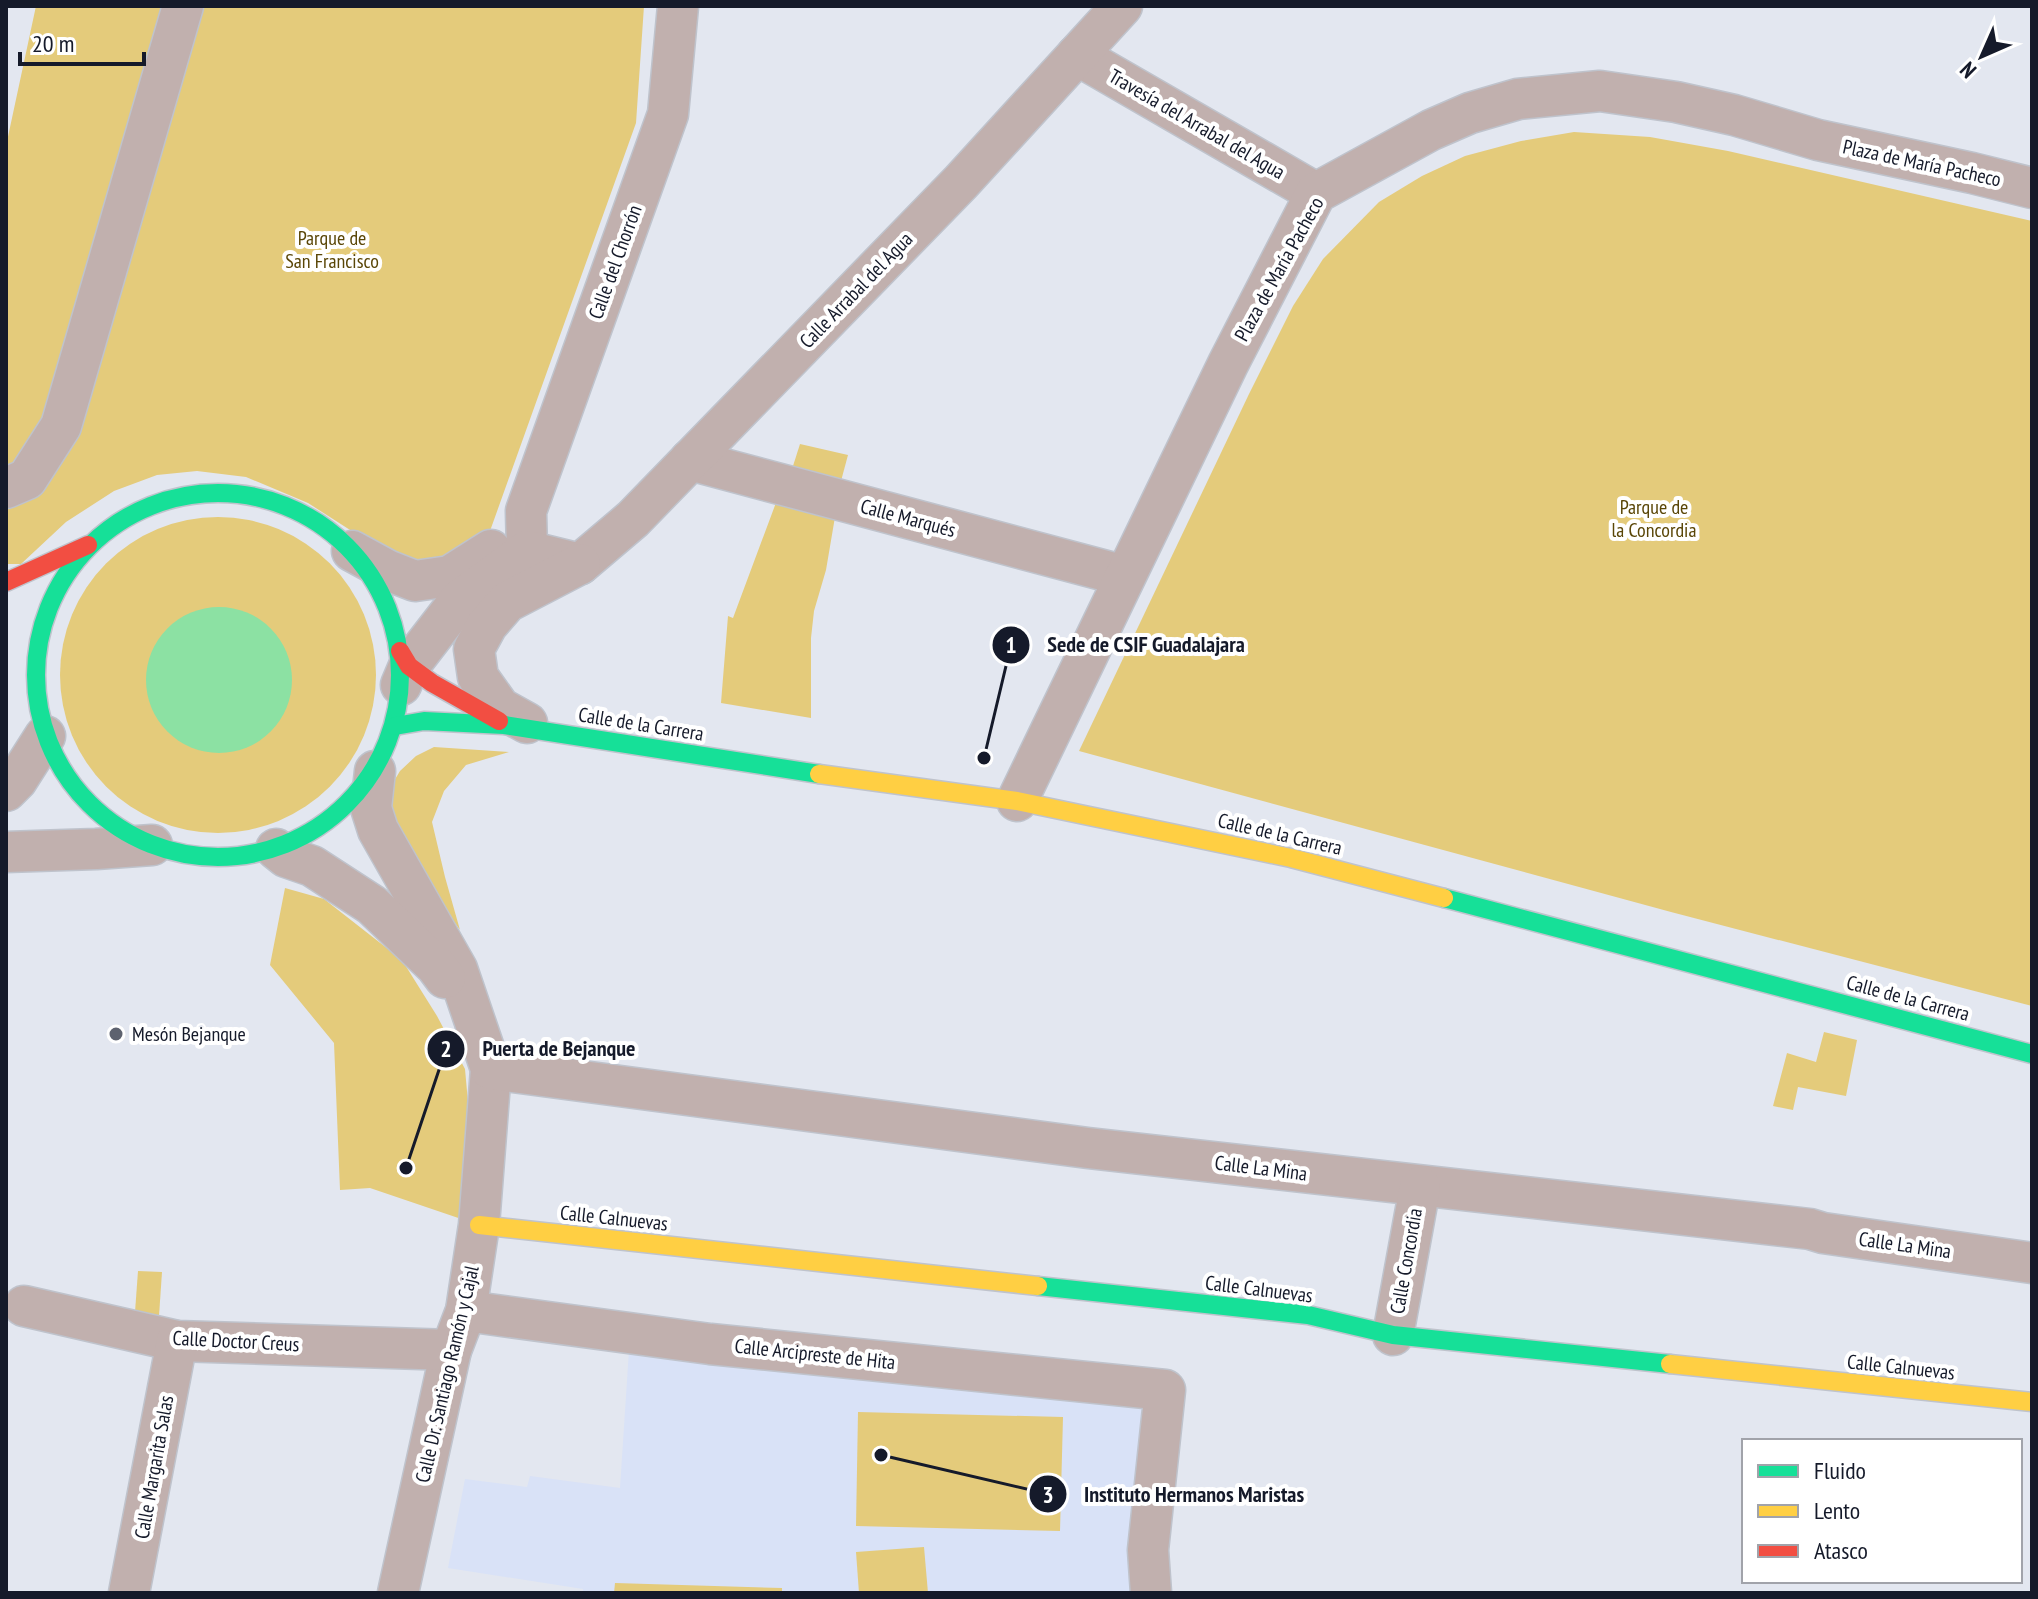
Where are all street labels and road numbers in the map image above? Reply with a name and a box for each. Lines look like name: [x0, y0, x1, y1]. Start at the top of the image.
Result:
street label: Travesía del Arrabal del Agua: [1104, 63, 1290, 185]
street label: Plaza de María Pacheco: [1841, 134, 2003, 192]
street label: Plaza de María Pacheco: [1229, 192, 1329, 346]
street label: Calle del Chorrón: [582, 201, 648, 323]
street label: Calle Arrabal del Agua: [794, 226, 918, 354]
street label: Calle Marqués: [858, 493, 959, 543]
street label: Calle de la Carrera: [577, 701, 705, 747]
street label: Calle de la Carrera: [1216, 807, 1344, 861]
street label: Calle de la Carrera: [1844, 969, 1972, 1027]
street label: Calle La Mina: [1213, 1149, 1309, 1187]
street label: Calle Calnuevas: [559, 1199, 669, 1237]
street label: Calle Concordia: [1384, 1206, 1428, 1316]
street label: Calle La Mina: [1857, 1226, 1953, 1264]
street label: Calle Dr. Santiago Ramón y Cajal: [409, 1263, 485, 1485]
street label: Calle Calnuevas: [1204, 1270, 1315, 1309]
street label: Calle Doctor Creus: [172, 1325, 300, 1357]
street label: Calle Arcipreste de Hita: [733, 1333, 897, 1375]
street label: Calle Calnuevas: [1846, 1348, 1956, 1386]
street label: Calle Margarita Salas: [129, 1393, 179, 1541]

